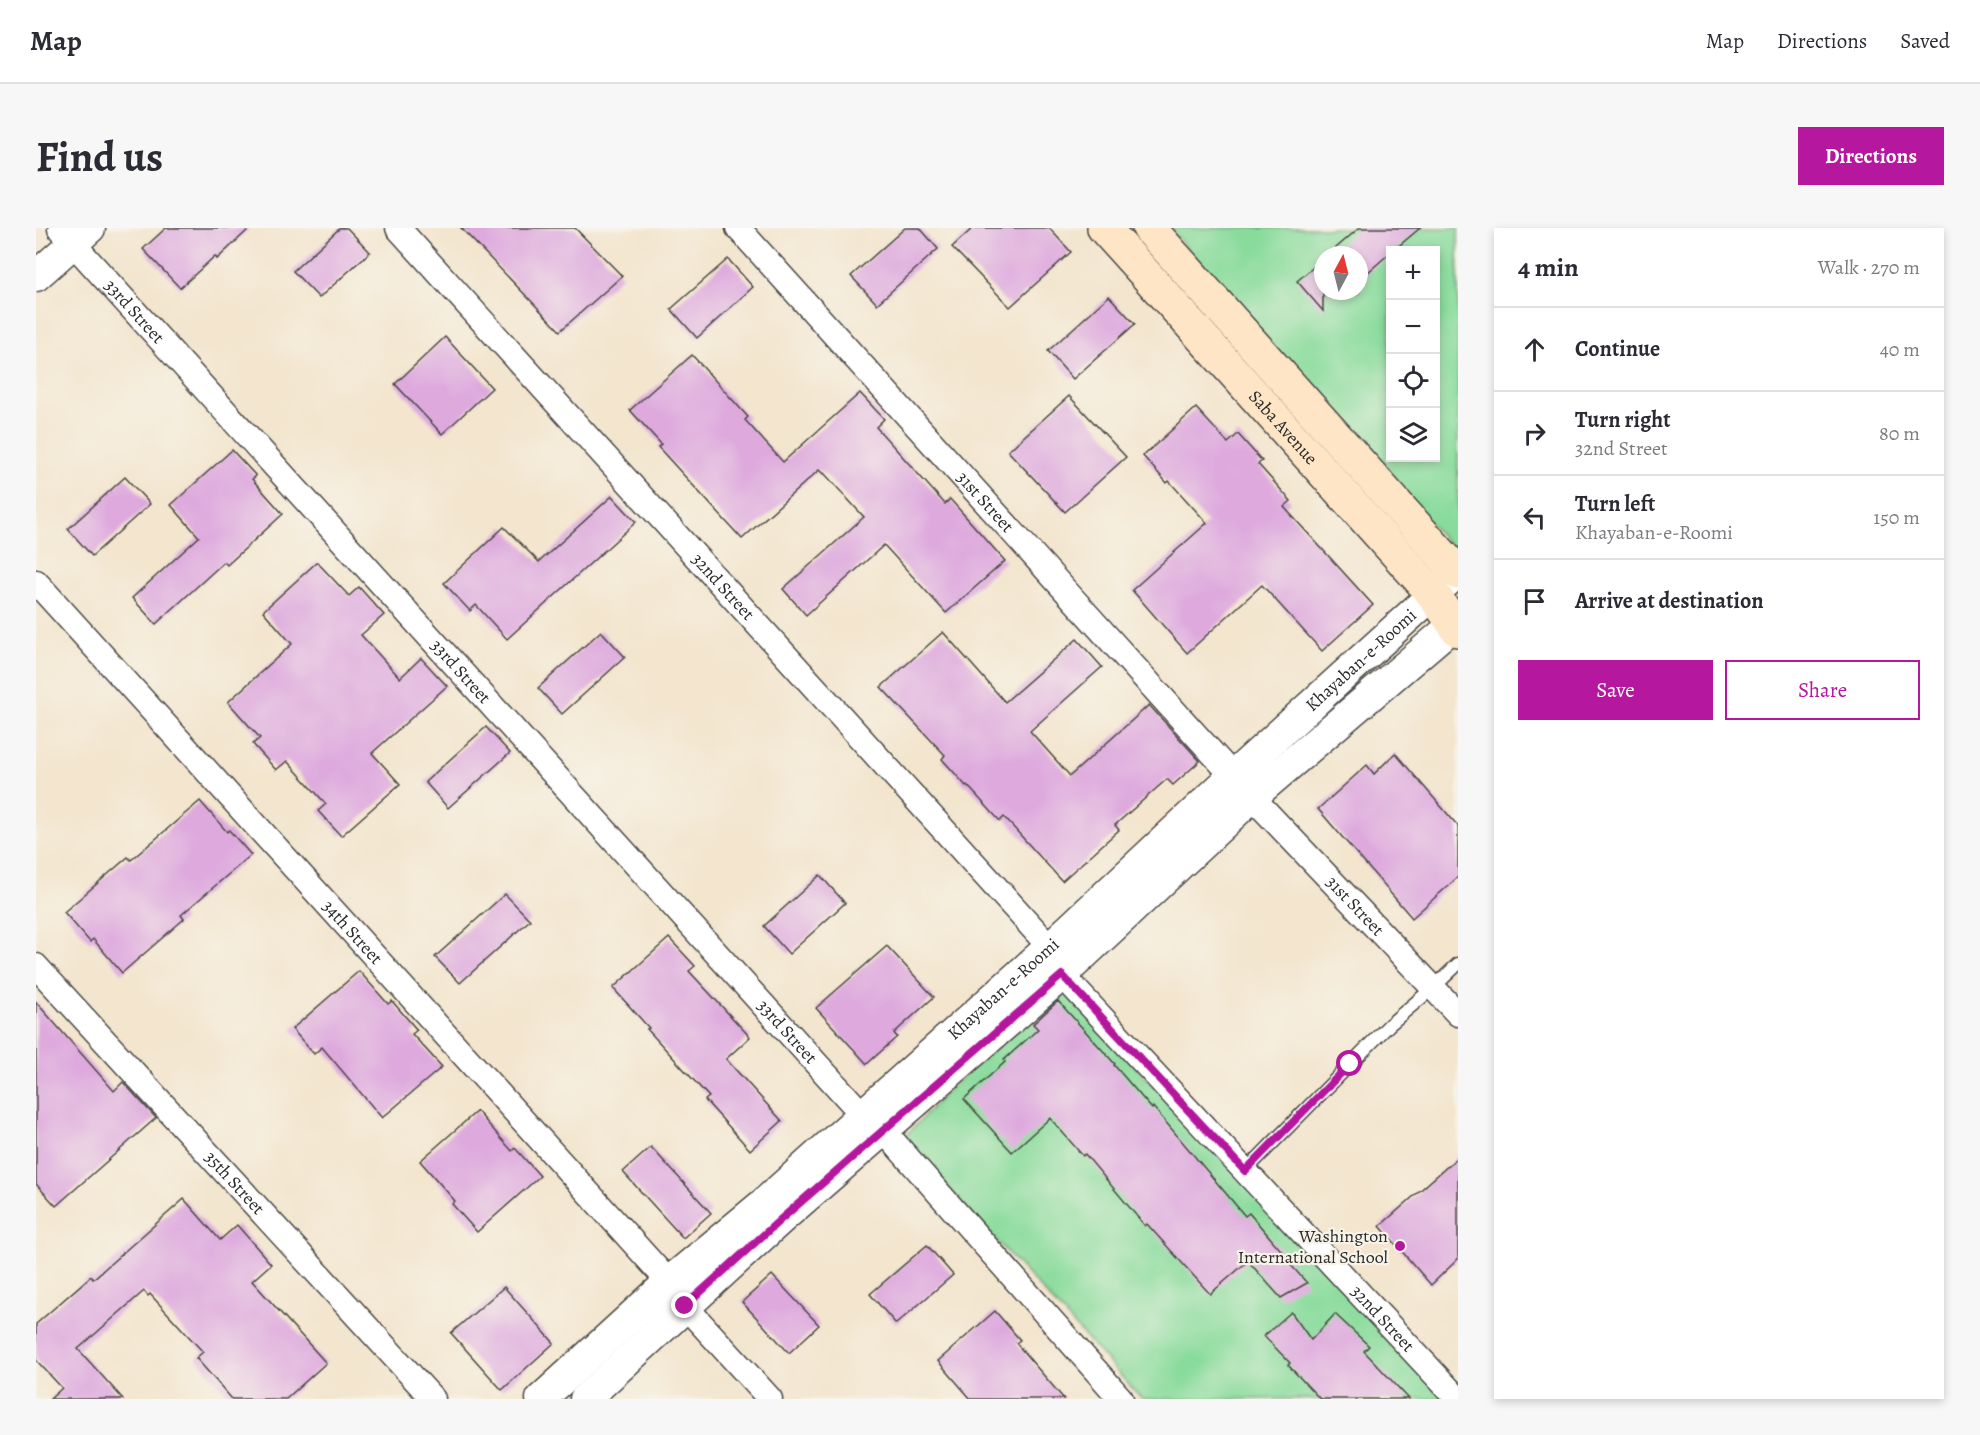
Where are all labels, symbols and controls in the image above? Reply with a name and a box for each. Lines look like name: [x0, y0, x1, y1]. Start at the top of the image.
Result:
text: Map: [30, 22, 82, 60]
text: Map: [1706, 27, 1744, 55]
text: Directions: [1777, 27, 1867, 55]
text: Saved: [1900, 27, 1950, 55]
button: Directions: [1798, 127, 1944, 185]
text: Find us: [36, 128, 163, 185]
north arrow: [1314, 246, 1368, 300]
map controls: [1386, 246, 1440, 462]
button: +: [1386, 246, 1440, 300]
text: 4 min: [1518, 250, 1579, 285]
text: Walk · 270 m: [1818, 254, 1920, 281]
street label: 33rd Street: [99, 274, 170, 349]
button: −: [1386, 300, 1440, 354]
icon: ahead: [1518, 333, 1551, 366]
text: Continue: [1575, 334, 1660, 364]
text: 40 m: [1880, 336, 1920, 363]
button: locate: [1386, 354, 1440, 408]
street label: Saba Avenue: [1243, 385, 1323, 470]
text: Turn right: [1575, 405, 1671, 435]
button: layers: [1386, 408, 1440, 462]
icon: right: [1518, 417, 1551, 450]
text: 80 m: [1879, 420, 1920, 447]
text: 32nd Street: [1575, 435, 1668, 462]
street label: 31st Street: [951, 466, 1019, 538]
text: Turn left: [1575, 489, 1655, 519]
icon: left: [1518, 501, 1551, 534]
text: 150 m: [1873, 504, 1920, 531]
text: Khayaban-e-Roomi: [1575, 519, 1733, 546]
street label: 32nd Street: [686, 548, 760, 626]
icon: arrive: [1518, 585, 1551, 618]
text: Arrive at destination: [1575, 586, 1764, 616]
street label: Khayaban-e-Roomi: [1300, 603, 1422, 717]
street label: 33rd Street: [425, 634, 496, 709]
button: Save: [1518, 660, 1713, 720]
button: Share: [1725, 660, 1920, 720]
street label: 31st Street: [1321, 870, 1390, 941]
street label: 34th Street: [317, 895, 388, 970]
street label: Khayaban-e-Roomi: [942, 933, 1064, 1045]
street label: 33rd Street: [752, 994, 823, 1069]
route start: [1336, 1050, 1362, 1076]
street label: 35th Street: [199, 1146, 270, 1220]
place label: Washington International School: [1238, 1224, 1389, 1269]
marker: Washington International School: [1393, 1239, 1407, 1253]
street label: 32nd Street: [1346, 1280, 1420, 1357]
route end: [671, 1292, 697, 1318]

